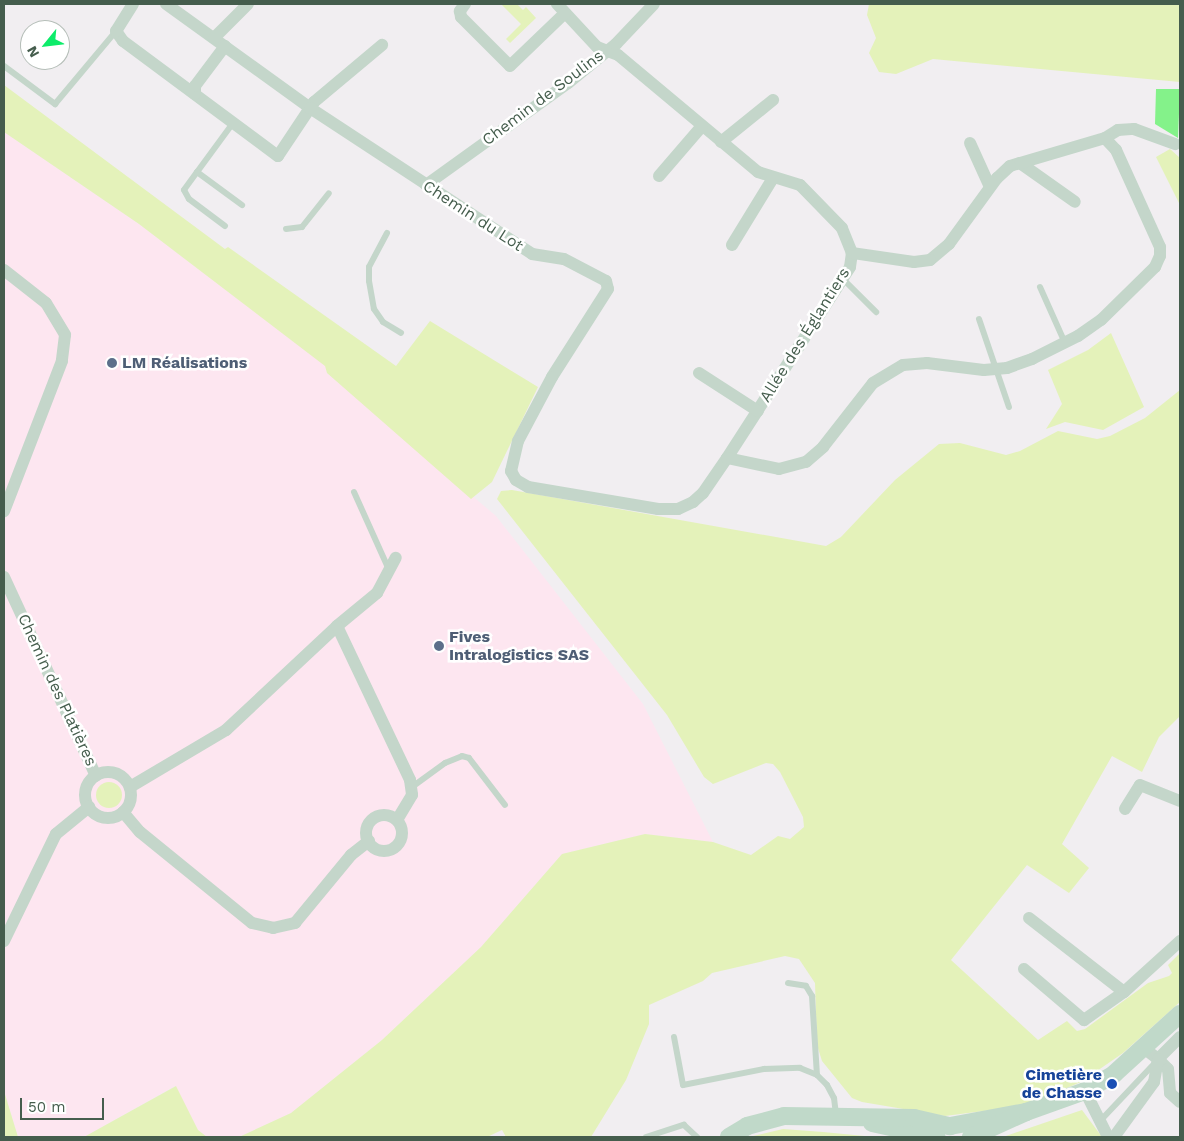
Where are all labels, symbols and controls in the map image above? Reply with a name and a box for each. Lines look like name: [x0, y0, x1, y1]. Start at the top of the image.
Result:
north arrow: [20, 20, 70, 70]
text: N: [23, 43, 42, 60]
street label: Chemin de Soulins: [479, 46, 607, 150]
street label: Chemin du Lot: [419, 176, 527, 256]
street label: Allée des Églantiers: [756, 264, 854, 406]
place label: LM Réalisations: [122, 353, 247, 373]
marker: LM Réalisations: [106, 357, 118, 369]
street label: Chemin des Platières: [13, 611, 101, 769]
place label: Fives Intralogistics SAS: [449, 627, 589, 665]
marker: Fives Intralogistics SAS: [433, 640, 445, 652]
place label: Cimetière de Chasse: [1022, 1065, 1102, 1103]
marker: Cimetière de Chasse: [1106, 1078, 1118, 1090]
scale bar: [22, 1088, 106, 1120]
text: 50 m: [28, 1098, 65, 1116]

